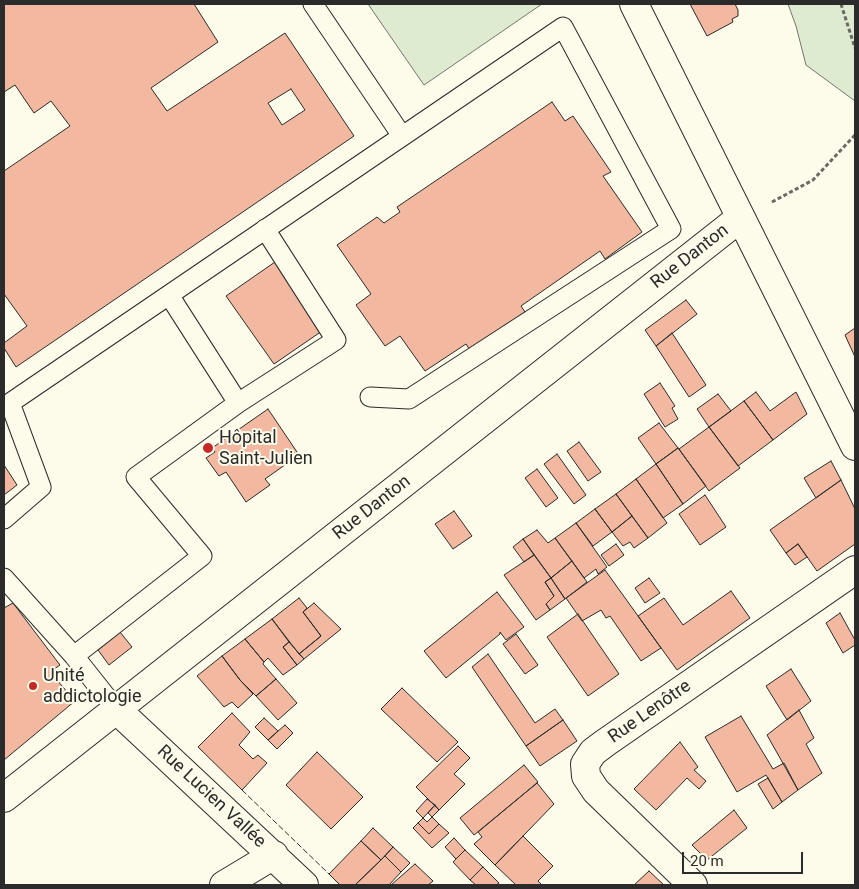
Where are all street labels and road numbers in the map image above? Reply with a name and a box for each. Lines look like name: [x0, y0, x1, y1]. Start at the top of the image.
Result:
street label: Rue Danton: [647, 220, 733, 294]
street label: Rue Danton: [329, 471, 415, 545]
street label: Rue Lenôtre: [605, 676, 695, 748]
street label: Rue Lucien Vallée: [152, 741, 270, 853]

